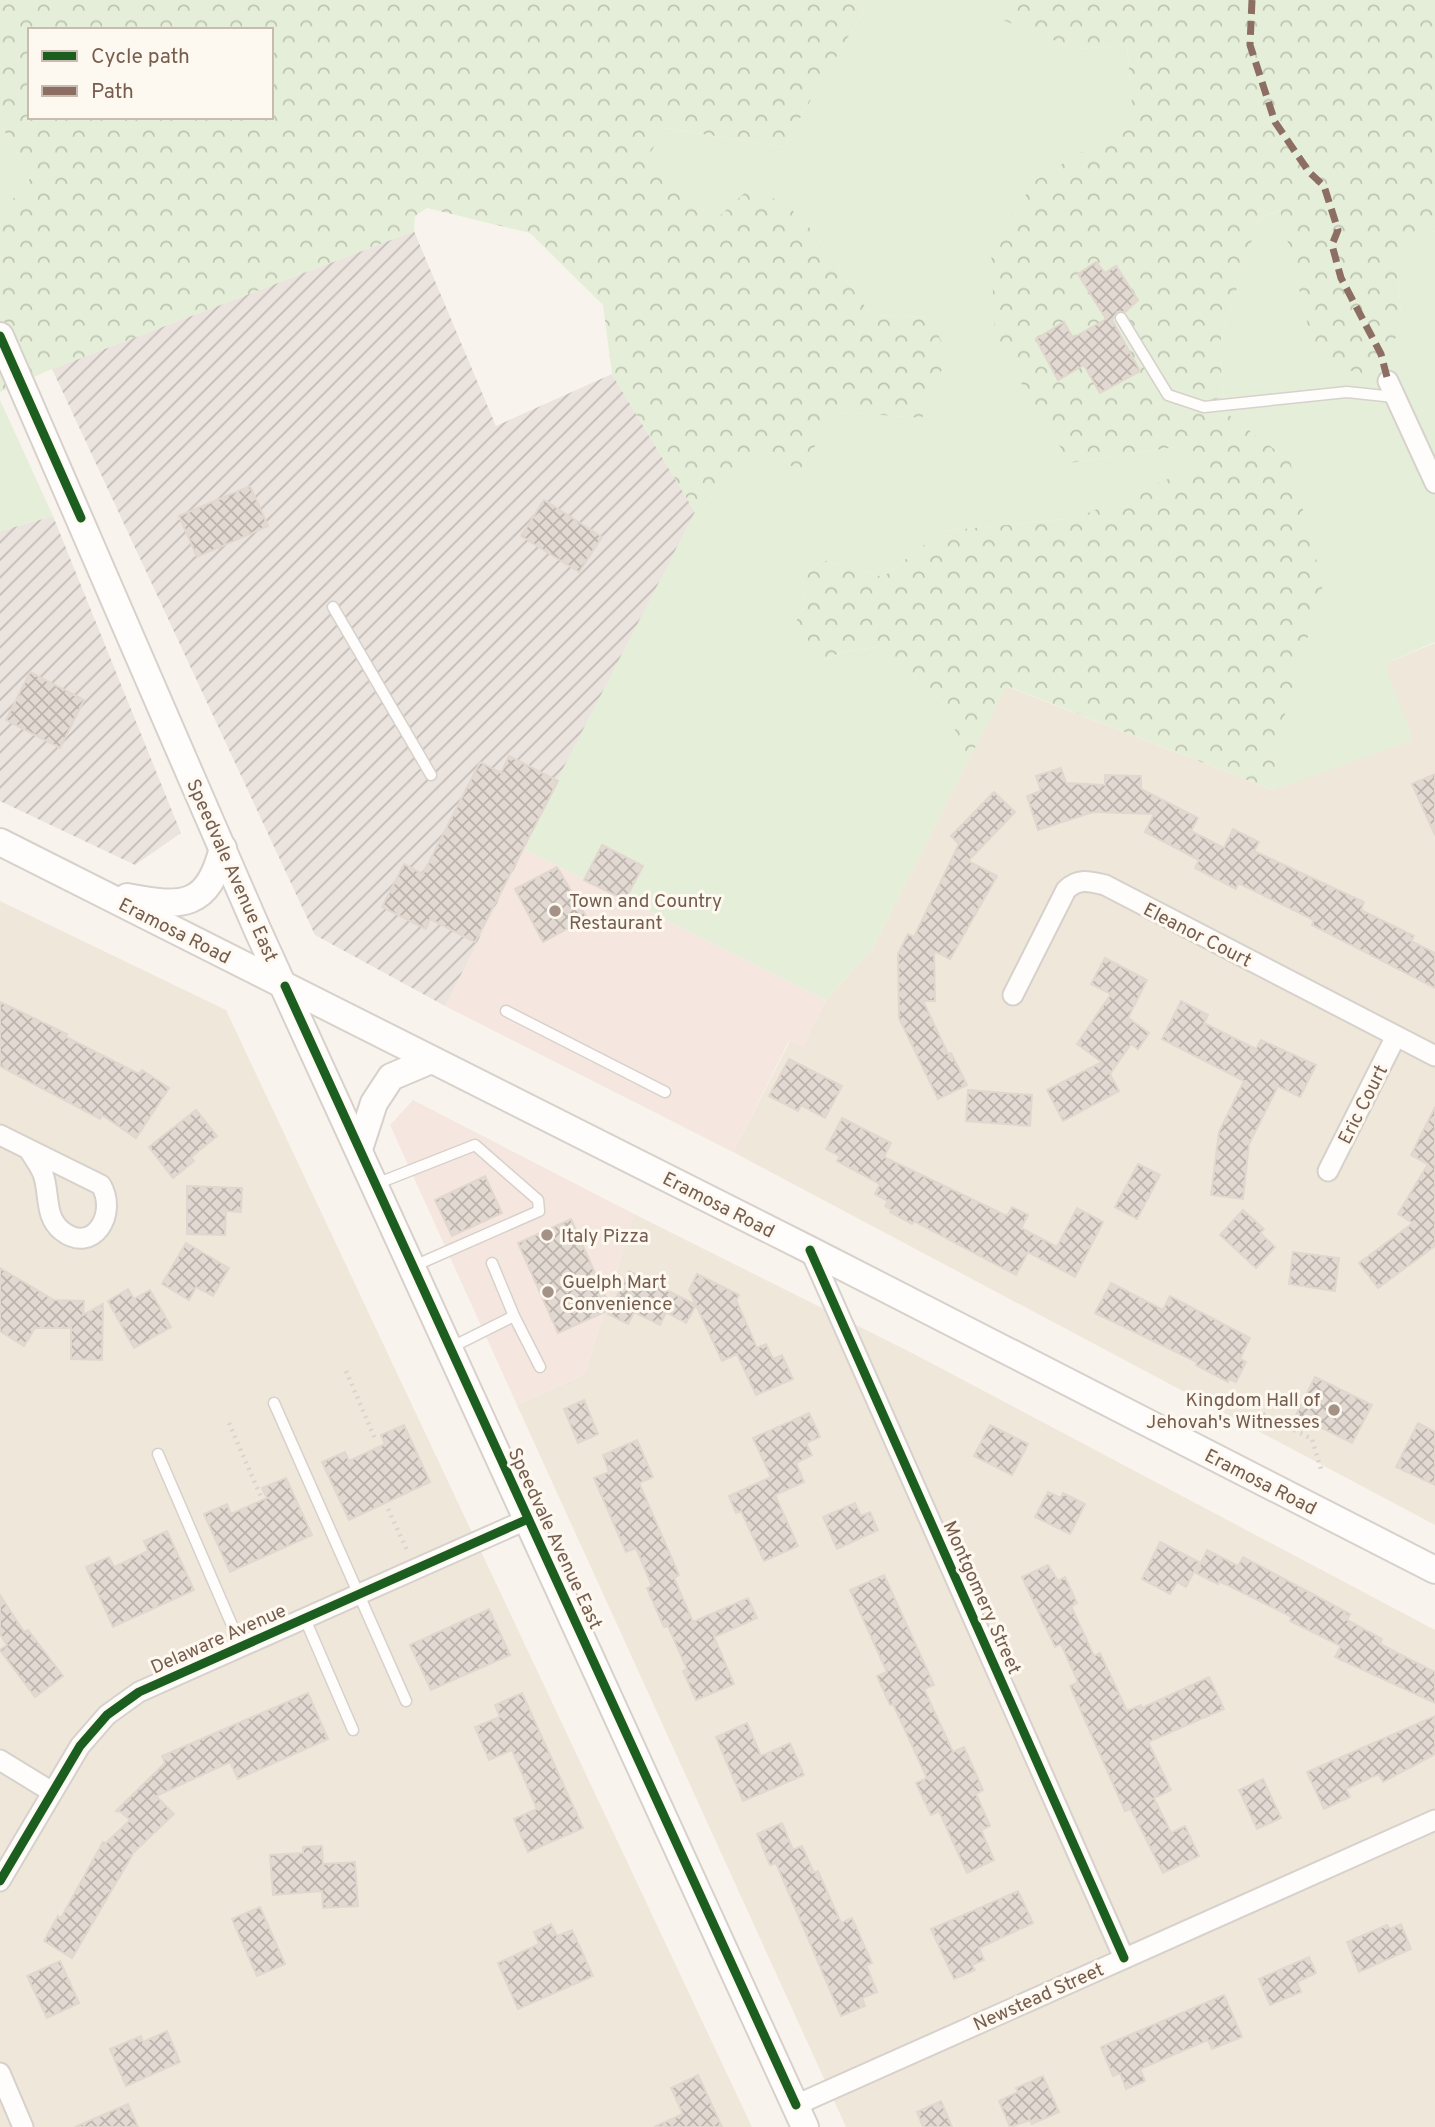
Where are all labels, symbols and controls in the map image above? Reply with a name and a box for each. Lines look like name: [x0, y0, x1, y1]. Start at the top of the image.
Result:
legend: [28, 28, 273, 119]
text: Cycle path: [91, 44, 190, 71]
text: Path: [91, 79, 134, 106]
street label: Speedvale Avenue East: [180, 776, 282, 966]
place label: Town and Country Restaurant: [569, 890, 722, 936]
street label: Eramosa Road: [114, 893, 234, 970]
street label: Eleanor Court: [1139, 898, 1255, 973]
marker: Town and Country Restaurant: [547, 903, 563, 919]
street label: Eric Court: [1334, 1061, 1394, 1149]
street label: Eramosa Road: [658, 1167, 778, 1244]
place label: Italy Pizza: [561, 1225, 649, 1249]
marker: Italy Pizza: [539, 1227, 555, 1243]
place label: Guelph Mart Convenience: [562, 1271, 672, 1317]
marker: Guelph Mart Convenience: [540, 1284, 556, 1300]
place label: Kingdom Hall of Jehovah's Witnesses: [1146, 1389, 1321, 1435]
marker: Kingdom Hall of Jehovah's Witnesses: [1326, 1402, 1342, 1418]
street label: Speedvale Avenue East: [502, 1444, 607, 1633]
street label: Eramosa Road: [1200, 1444, 1320, 1521]
street label: Montgomery Street: [937, 1517, 1026, 1678]
street label: Delaware Avenue: [147, 1599, 290, 1680]
street label: Newstead Street: [970, 1958, 1108, 2037]

